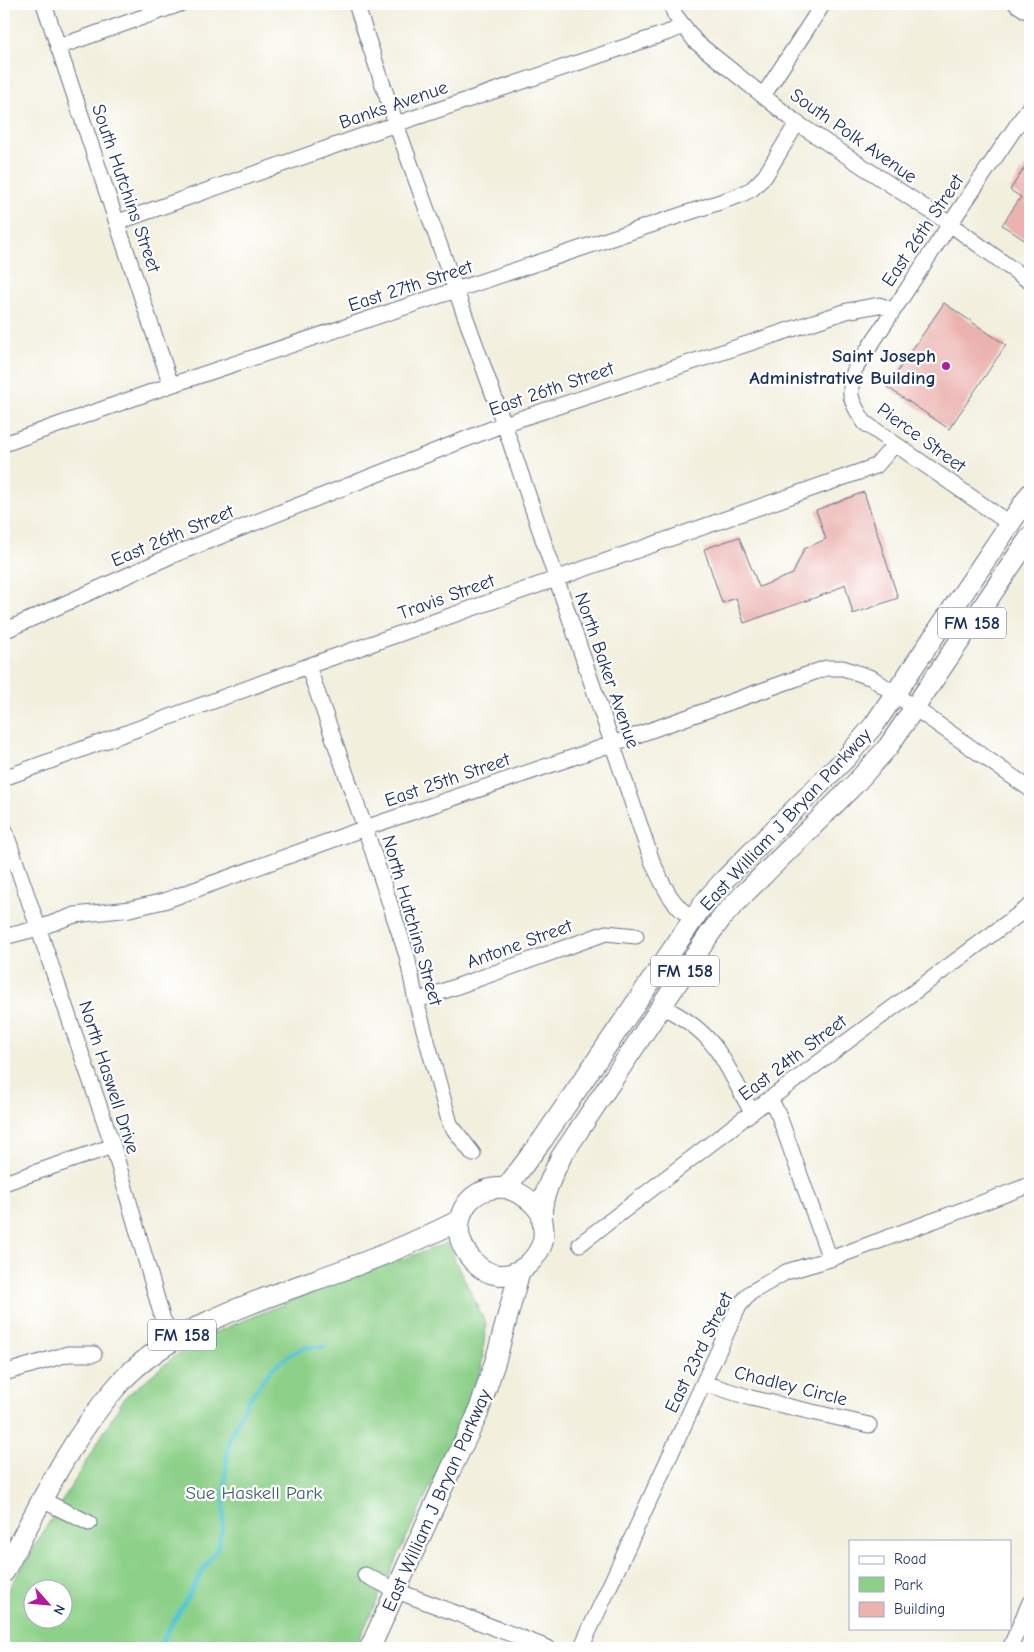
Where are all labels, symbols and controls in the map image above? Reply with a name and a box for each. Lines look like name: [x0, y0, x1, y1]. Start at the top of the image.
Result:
street label: Banks Avenue: [336, 76, 451, 134]
street label: South Polk Avenue: [786, 84, 921, 188]
street label: South Hutchins Street: [87, 101, 165, 276]
street label: East 26th Street: [877, 170, 969, 291]
street label: East 27th Street: [345, 255, 476, 316]
place label: Saint Joseph Administrative Building: [749, 345, 936, 389]
street label: East 26th Street: [486, 357, 617, 421]
marker: Saint Joseph Administrative Building: [940, 360, 952, 372]
street label: Pierce Street: [873, 398, 970, 478]
street label: East 26th Street: [108, 500, 237, 572]
street label: Travis Street: [395, 569, 498, 625]
street label: North Baker Avenue: [570, 589, 644, 751]
road number: FM 158: [938, 608, 1006, 638]
street label: East William J Bryan Parkway: [695, 724, 876, 915]
street label: East 25th Street: [382, 748, 513, 812]
street label: North Hutchins Street: [377, 832, 447, 1009]
street label: Antone Street: [464, 915, 576, 973]
road number: FM 158: [651, 956, 719, 986]
street label: North Haswell Drive: [74, 998, 144, 1157]
street label: East 24th Street: [734, 1010, 851, 1106]
street label: East 23rd Street: [660, 1288, 738, 1416]
road number: FM 158: [148, 1320, 216, 1350]
street label: Chadley Circle: [732, 1361, 850, 1411]
street label: East William J Bryan Parkway: [378, 1385, 496, 1615]
park label: Sue Haskell Park: [186, 1482, 323, 1504]
legend: [849, 1540, 1012, 1630]
text: Road: [894, 1550, 926, 1568]
text: Park: [894, 1576, 923, 1594]
north arrow: [22, 1580, 72, 1630]
text: Building: [894, 1600, 945, 1618]
text: N: [49, 1602, 69, 1618]

